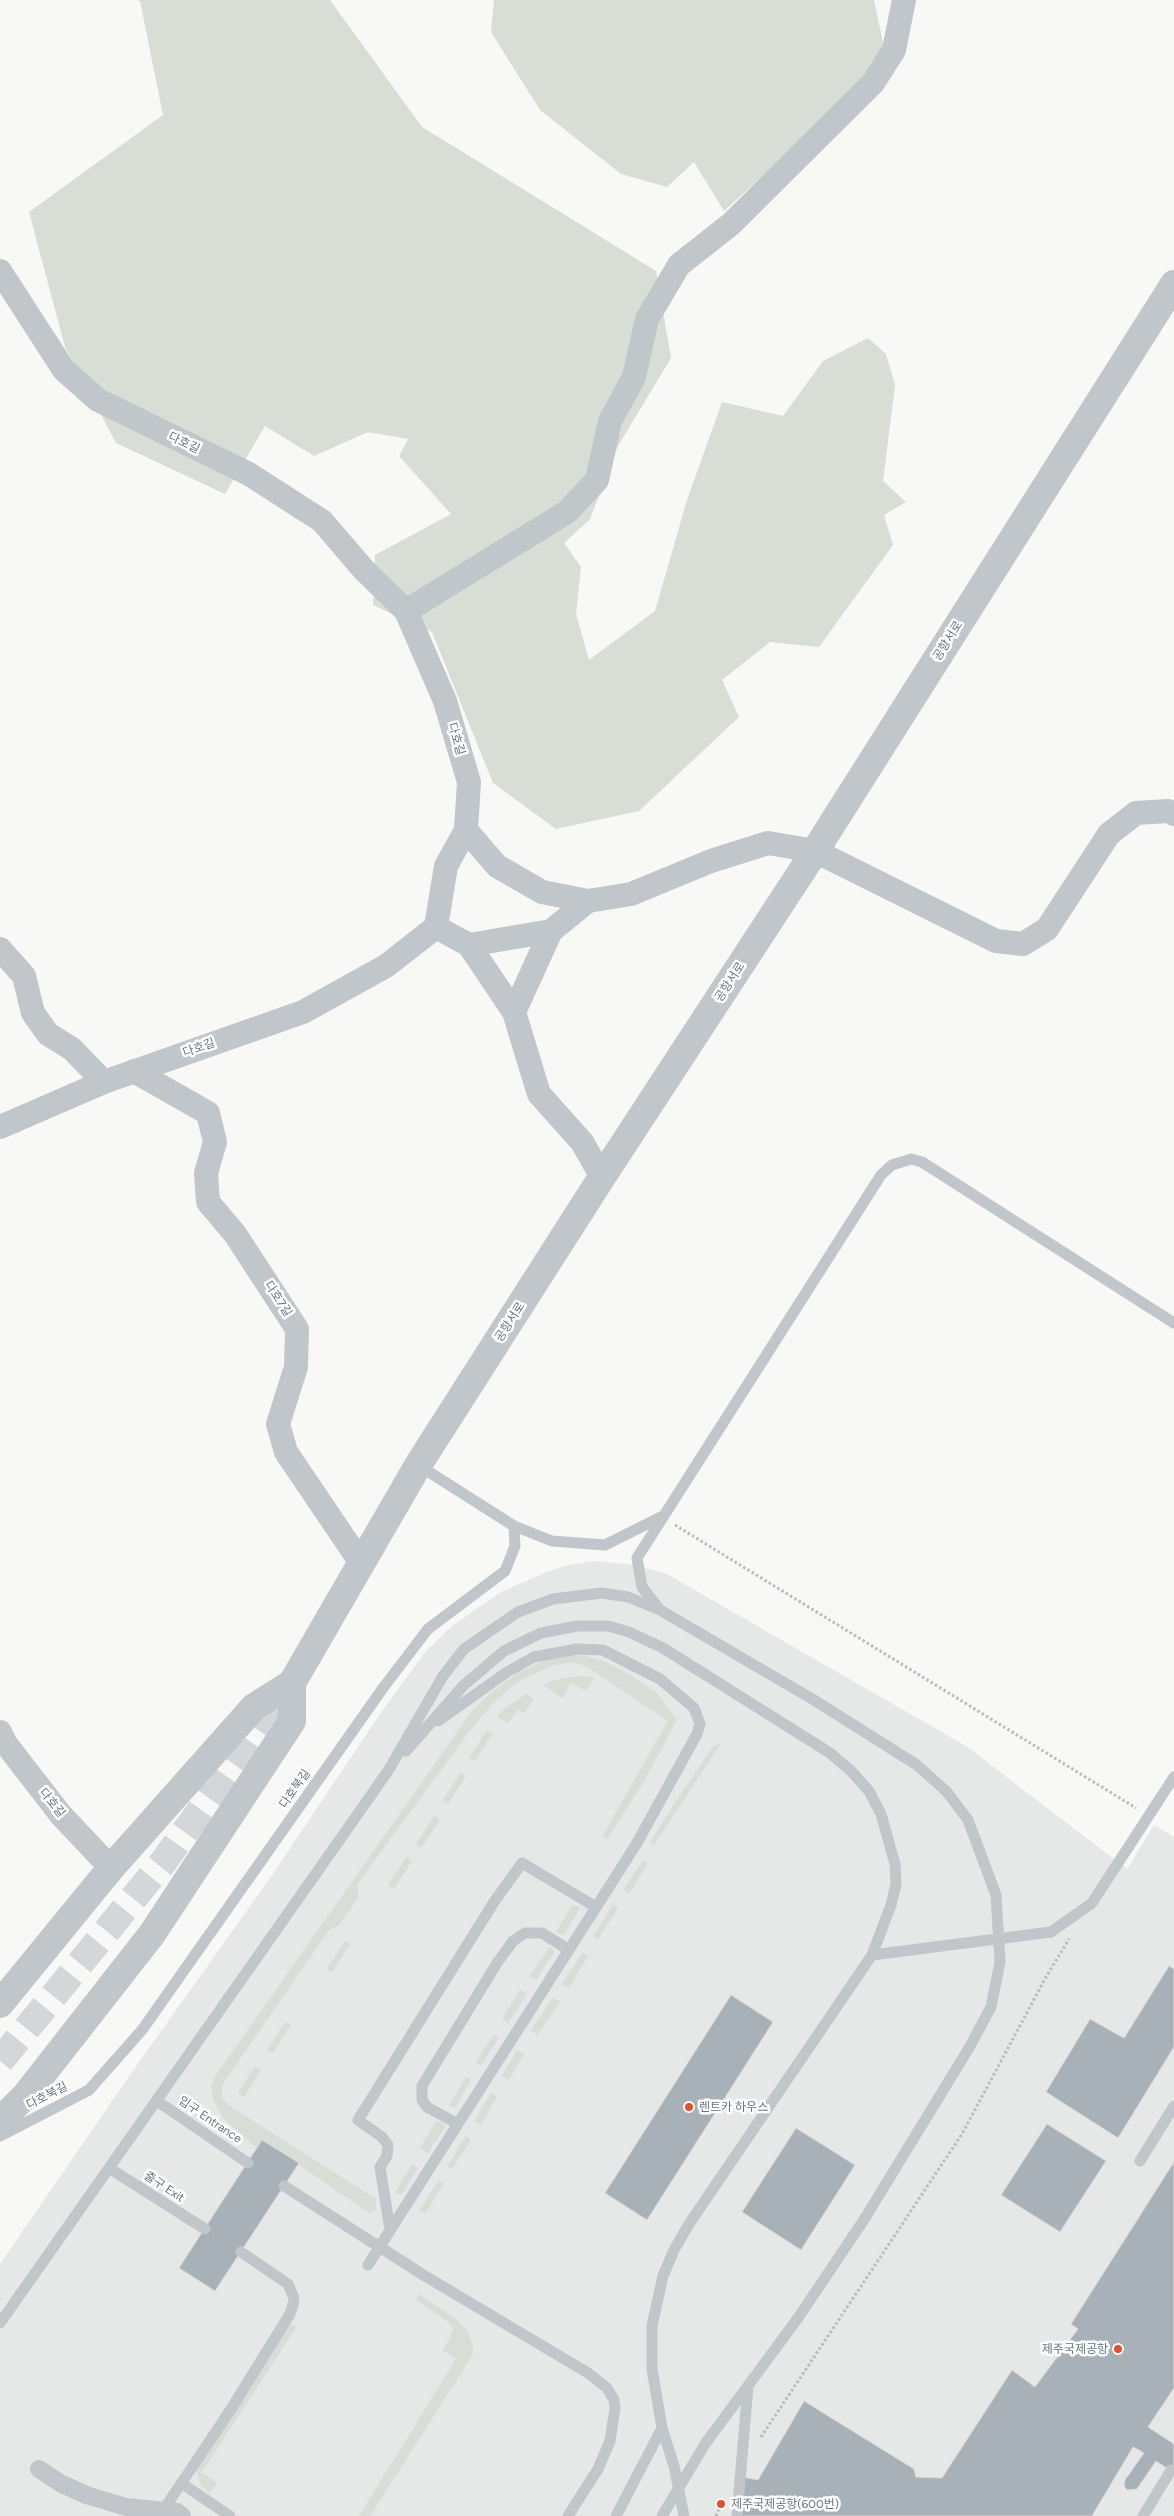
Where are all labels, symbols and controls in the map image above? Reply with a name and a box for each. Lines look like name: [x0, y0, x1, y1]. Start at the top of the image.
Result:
street label: 다호길: [166, 429, 202, 457]
street label: 공항서로: [930, 618, 966, 664]
street label: 다호길: [445, 721, 467, 757]
street label: 공항서로: [712, 960, 748, 1004]
street label: 다호길: [181, 1036, 217, 1060]
street label: 다호7길: [261, 1278, 295, 1320]
street label: 공항서로: [492, 1300, 528, 1344]
street label: 다호북길: [276, 1767, 314, 1811]
street label: 다호길: [36, 1786, 68, 1820]
street label: 다호북길: [24, 2080, 70, 2112]
street label: 입구 Entrance: [176, 2094, 244, 2146]
place label: 렌트카 하우스: [699, 2100, 768, 2114]
marker: 렌트카 하우스: [683, 2101, 695, 2113]
street label: 출구 Exit: [141, 2169, 187, 2205]
place label: 제주국제공항: [1042, 2342, 1108, 2356]
marker: 제주국제공항: [1112, 2343, 1124, 2355]
place label: 제주국제공항(600번): [731, 2497, 839, 2511]
marker: 제주국제공항(600번): [715, 2498, 727, 2510]

